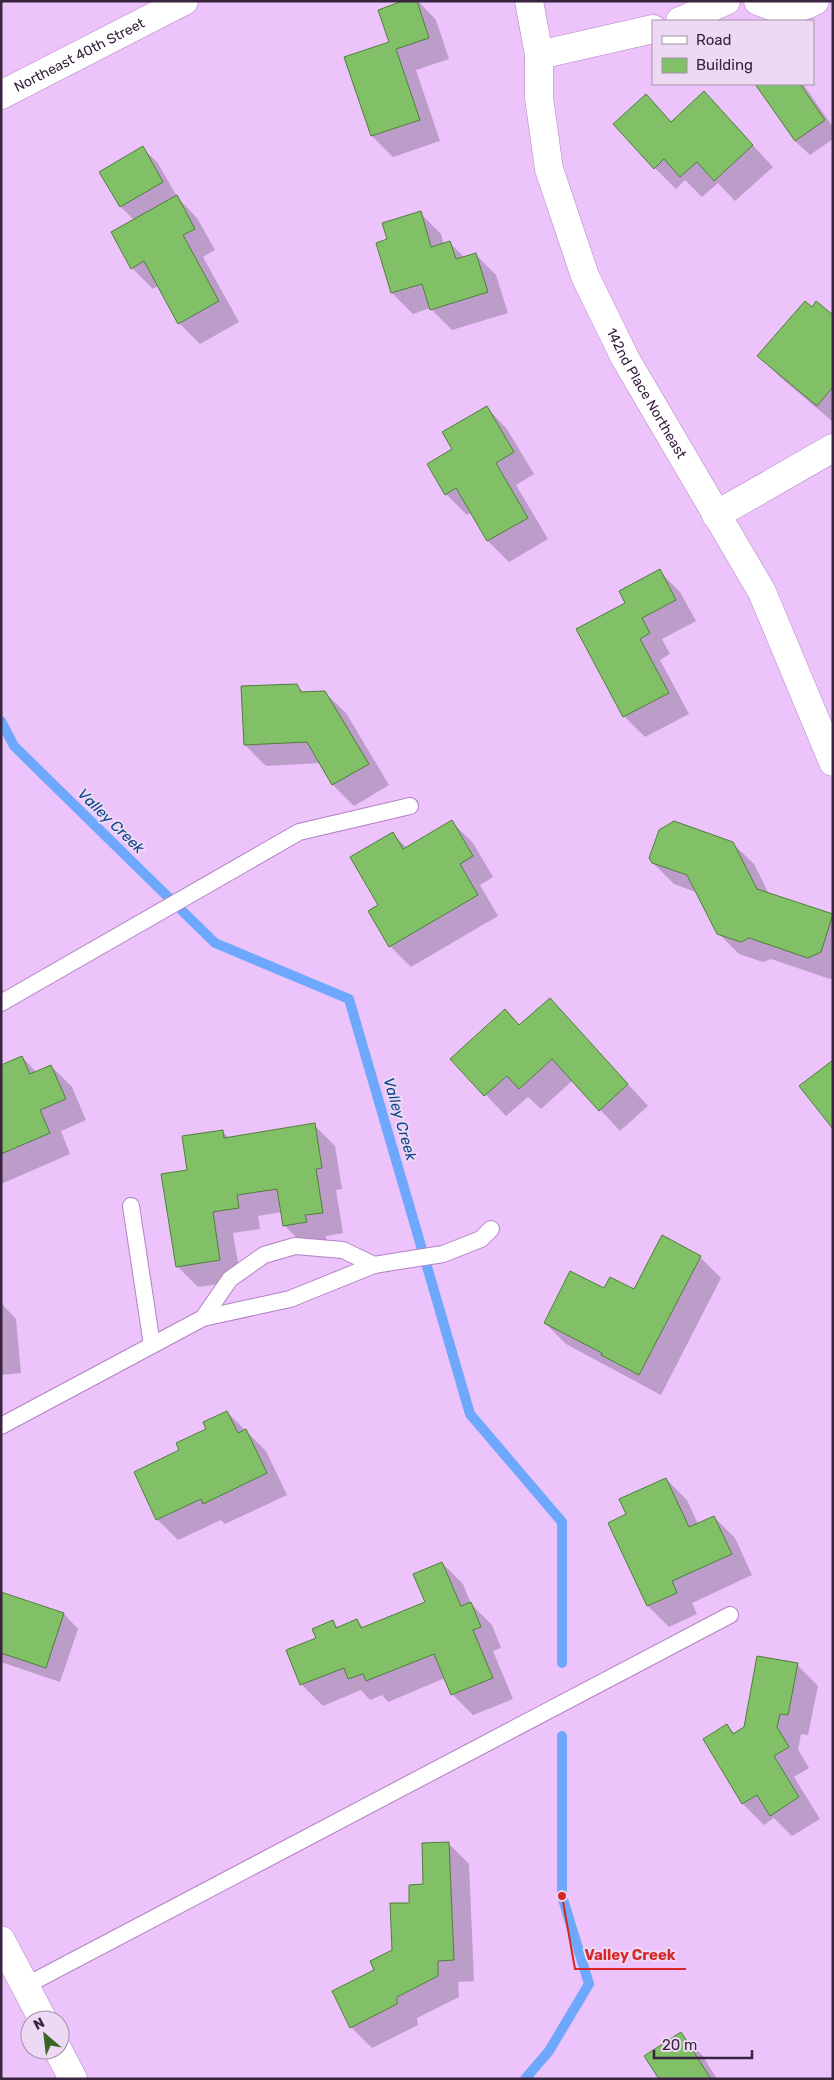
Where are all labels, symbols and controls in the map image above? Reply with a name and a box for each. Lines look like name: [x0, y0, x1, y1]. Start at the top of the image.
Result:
street label: Northeast 40th Street: [11, 14, 148, 96]
legend: [652, 20, 814, 85]
text: Road: [696, 31, 732, 49]
text: Building: [696, 56, 753, 74]
street label: 142nd Place Northeast: [603, 325, 690, 462]
water label: Valley Creek: [74, 785, 148, 857]
water label: Valley Creek: [380, 1075, 421, 1163]
callout: Valley Creek: [575, 1939, 686, 1969]
text: Valley Creek: [584, 1946, 676, 1964]
north arrow: [20, 2010, 70, 2060]
text: N: [31, 2014, 48, 2034]
scale bar: [654, 2028, 752, 2060]
text: 20 m: [662, 2036, 697, 2054]

